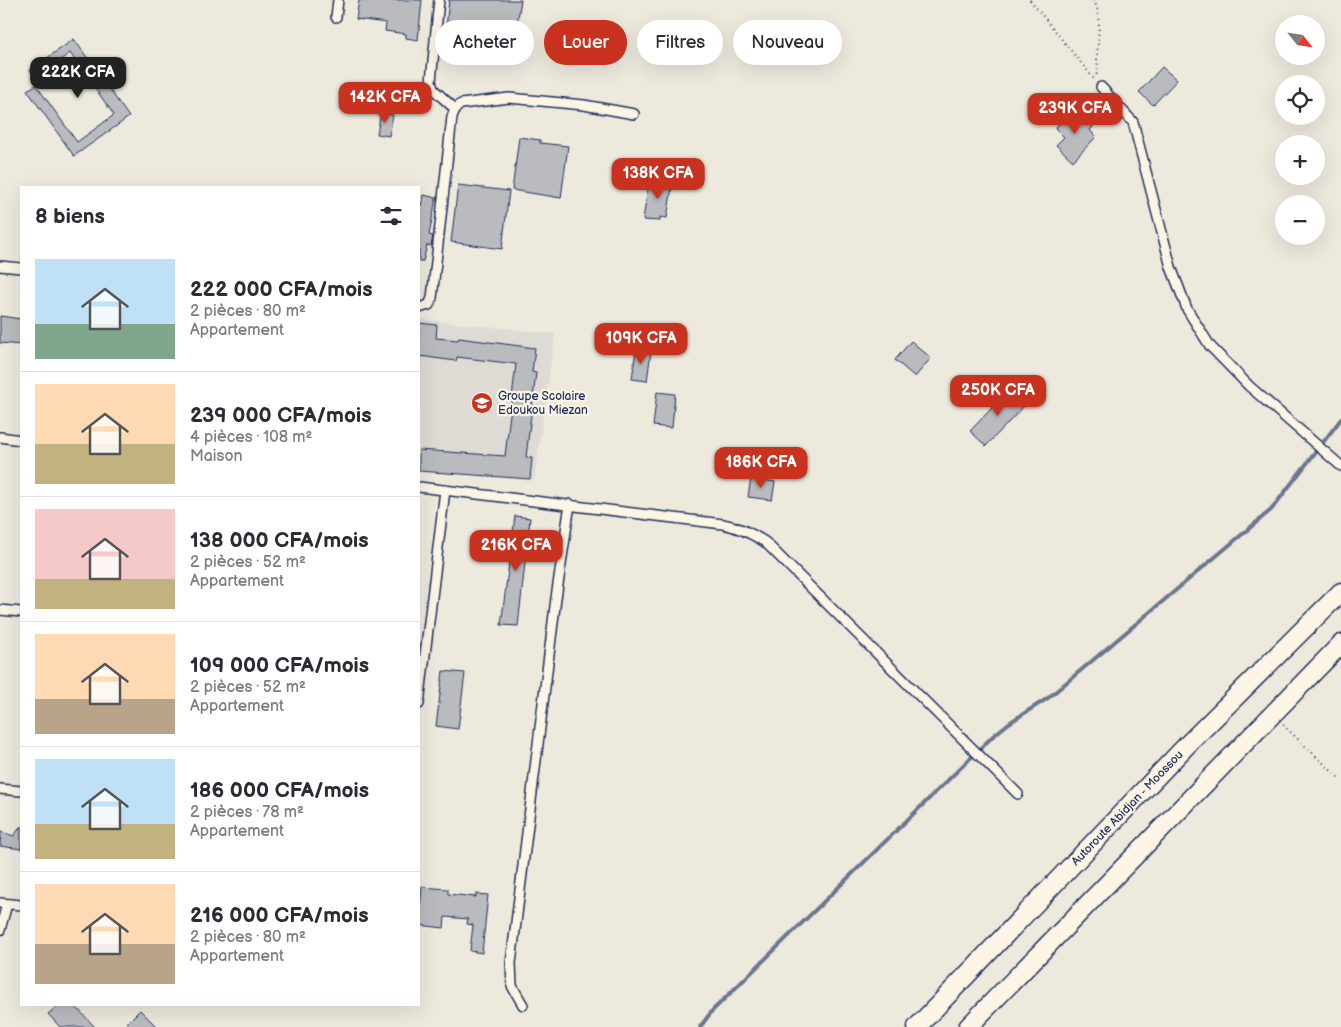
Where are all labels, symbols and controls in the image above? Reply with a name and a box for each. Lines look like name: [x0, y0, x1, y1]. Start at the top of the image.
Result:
north arrow: [1275, 15, 1325, 65]
map controls: [1275, 15, 1325, 245]
chip: Acheter: [435, 20, 534, 65]
chip: Louer: [544, 20, 627, 65]
chip: Filtres: [637, 20, 723, 65]
chip: Nouveau: [733, 20, 842, 65]
pin: 222K CFA: [26, 56, 130, 99]
text: 222K CFA: [41, 63, 115, 82]
button: locate: [1275, 75, 1325, 125]
pin: 142K CFA: [333, 82, 437, 124]
text: 142K CFA: [350, 88, 420, 107]
pin: 239K CFA: [1023, 92, 1127, 135]
text: 239K CFA: [1039, 99, 1111, 118]
button: +: [1275, 135, 1325, 185]
pin: 138K CFA: [606, 158, 710, 200]
text: 138K CFA: [623, 164, 693, 183]
button: −: [1275, 195, 1325, 245]
icon: filters: [377, 202, 405, 230]
text: 8 biens: [35, 204, 105, 229]
text: 222 000 CFA/mois: [190, 277, 373, 302]
icon: home: [75, 279, 135, 339]
text: 2 pièces · 80 m²: [190, 302, 306, 321]
text: Appartement: [190, 321, 284, 340]
pin: 109K CFA: [589, 322, 693, 365]
text: 109K CFA: [605, 329, 677, 348]
pin: 250K CFA: [946, 374, 1050, 417]
text: 250K CFA: [961, 381, 1035, 400]
place label: Groupe Scolaire Edoukou Miezan: [498, 389, 588, 418]
school or university icon: Groupe Scolaire Edoukou Miezan: [470, 391, 494, 415]
text: 239 000 CFA/mois: [190, 403, 371, 428]
icon: home: [75, 404, 135, 464]
text: 4 pièces · 108 m²: [190, 428, 312, 447]
pin: 186K CFA: [709, 446, 813, 489]
text: Maison: [190, 447, 243, 466]
text: 186K CFA: [725, 453, 797, 472]
text: 138 000 CFA/mois: [190, 528, 369, 553]
icon: home: [75, 529, 135, 589]
pin: 216K CFA: [464, 530, 568, 572]
text: 216K CFA: [481, 536, 551, 555]
text: 2 pièces · 52 m²: [190, 553, 306, 572]
text: Appartement: [190, 572, 284, 591]
text: 109 000 CFA/mois: [190, 653, 369, 678]
icon: home: [75, 654, 135, 714]
text: 2 pièces · 52 m²: [190, 678, 306, 697]
text: Appartement: [190, 697, 284, 716]
street label: Autoroute Abidjan - Moossou: [1068, 748, 1186, 869]
text: 186 000 CFA/mois: [190, 778, 369, 803]
icon: home: [75, 779, 135, 839]
text: 2 pièces · 78 m²: [190, 803, 304, 822]
text: Appartement: [190, 822, 284, 841]
text: 216 000 CFA/mois: [190, 903, 369, 928]
icon: home: [75, 904, 135, 964]
text: 2 pièces · 80 m²: [190, 928, 306, 947]
text: Appartement: [190, 947, 284, 966]

